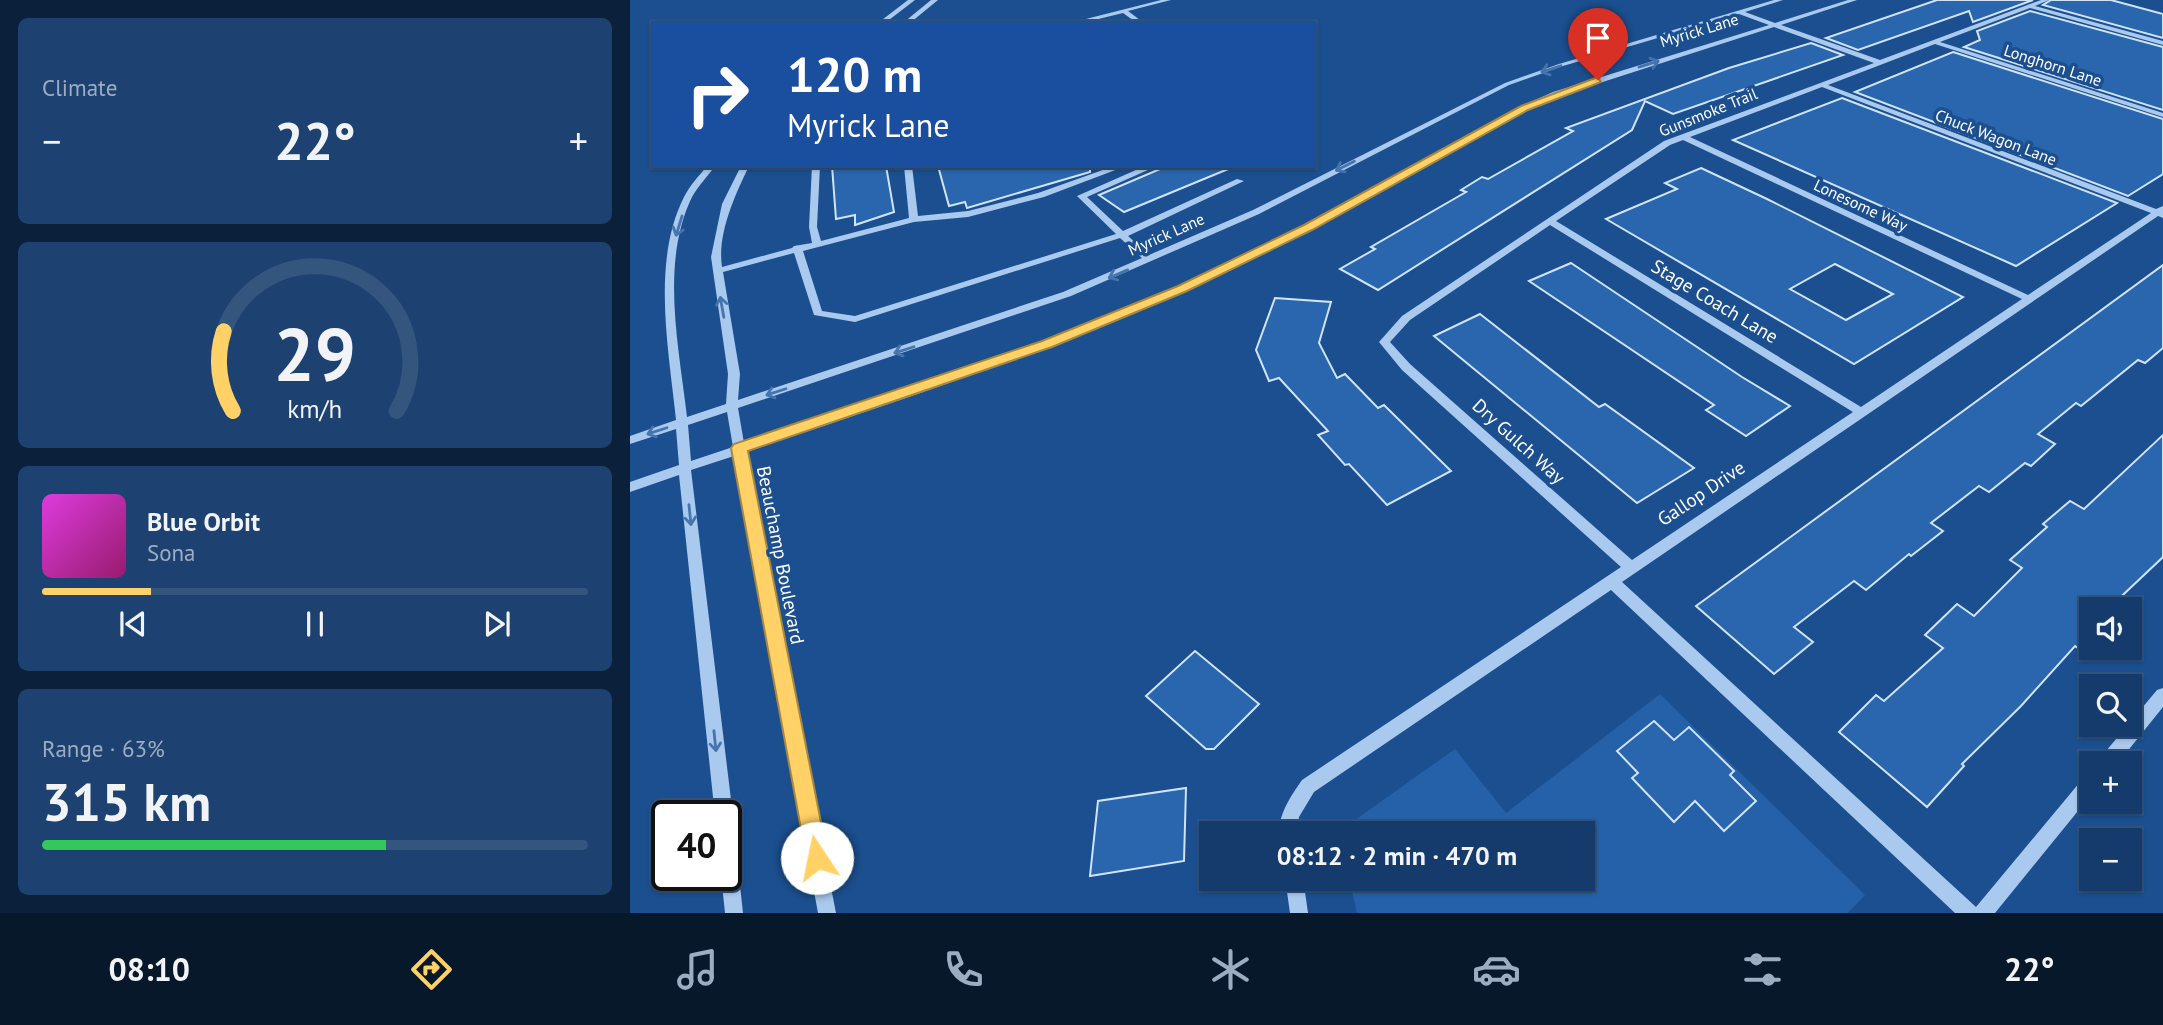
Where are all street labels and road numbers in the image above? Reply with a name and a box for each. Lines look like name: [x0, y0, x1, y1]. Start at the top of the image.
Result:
street label: Myrick Lane: [1657, 9, 1741, 51]
street label: Longhorn Lane: [2001, 40, 2105, 90]
street label: Gunsmoke Trail: [1656, 83, 1760, 141]
street label: Chuck Wagon Lane: [1932, 105, 2060, 169]
street label: Lonesome Way: [1811, 175, 1912, 236]
street label: Myrick Lane: [1125, 208, 1207, 260]
street label: Stage Coach Lane: [1647, 254, 1783, 348]
street label: Dry Gulch Way: [1468, 393, 1570, 489]
street label: Gallop Drive: [1653, 455, 1749, 531]
street label: Beauchamp Boulevard: [752, 464, 810, 646]

